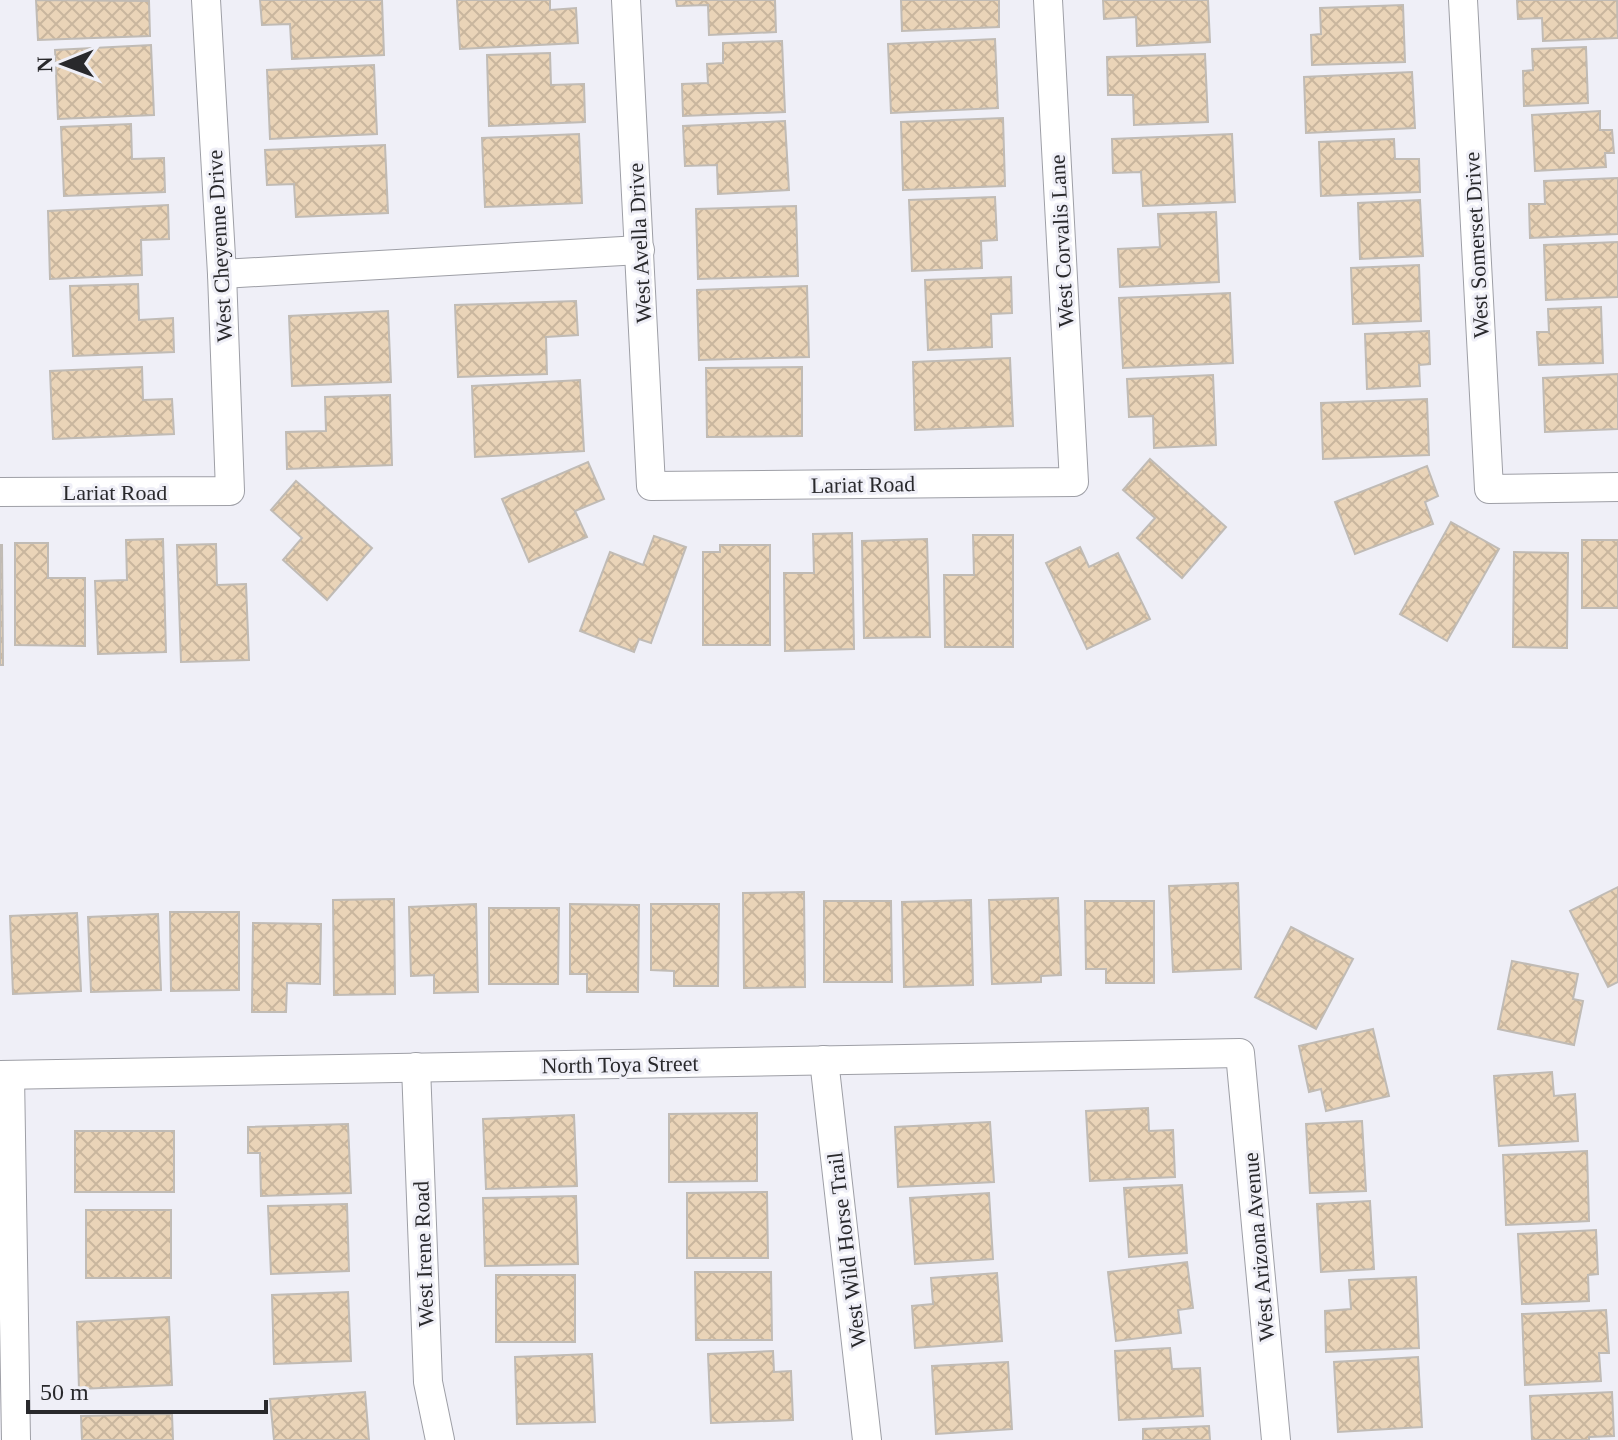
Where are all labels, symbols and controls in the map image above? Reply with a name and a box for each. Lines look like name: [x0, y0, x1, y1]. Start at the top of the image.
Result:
north arrow: [24, 24, 104, 104]
text: N: [32, 56, 57, 73]
street label: West Cheyenne Drive: [202, 149, 237, 343]
street label: West Somerset Drive: [1459, 151, 1494, 339]
street label: West Corvalis Lane: [1044, 154, 1079, 328]
street label: West Avella Drive: [623, 162, 656, 324]
street label: Lariat Road: [811, 471, 915, 498]
street label: Lariat Road: [63, 480, 167, 505]
street label: North Toya Street: [541, 1051, 699, 1078]
street label: West Wild Horse Trail: [822, 1151, 871, 1349]
street label: West Arizona Avenue: [1238, 1151, 1279, 1343]
street label: West Irene Road: [408, 1181, 439, 1327]
scale bar: [28, 1364, 266, 1414]
text: 50 m: [40, 1379, 89, 1405]

